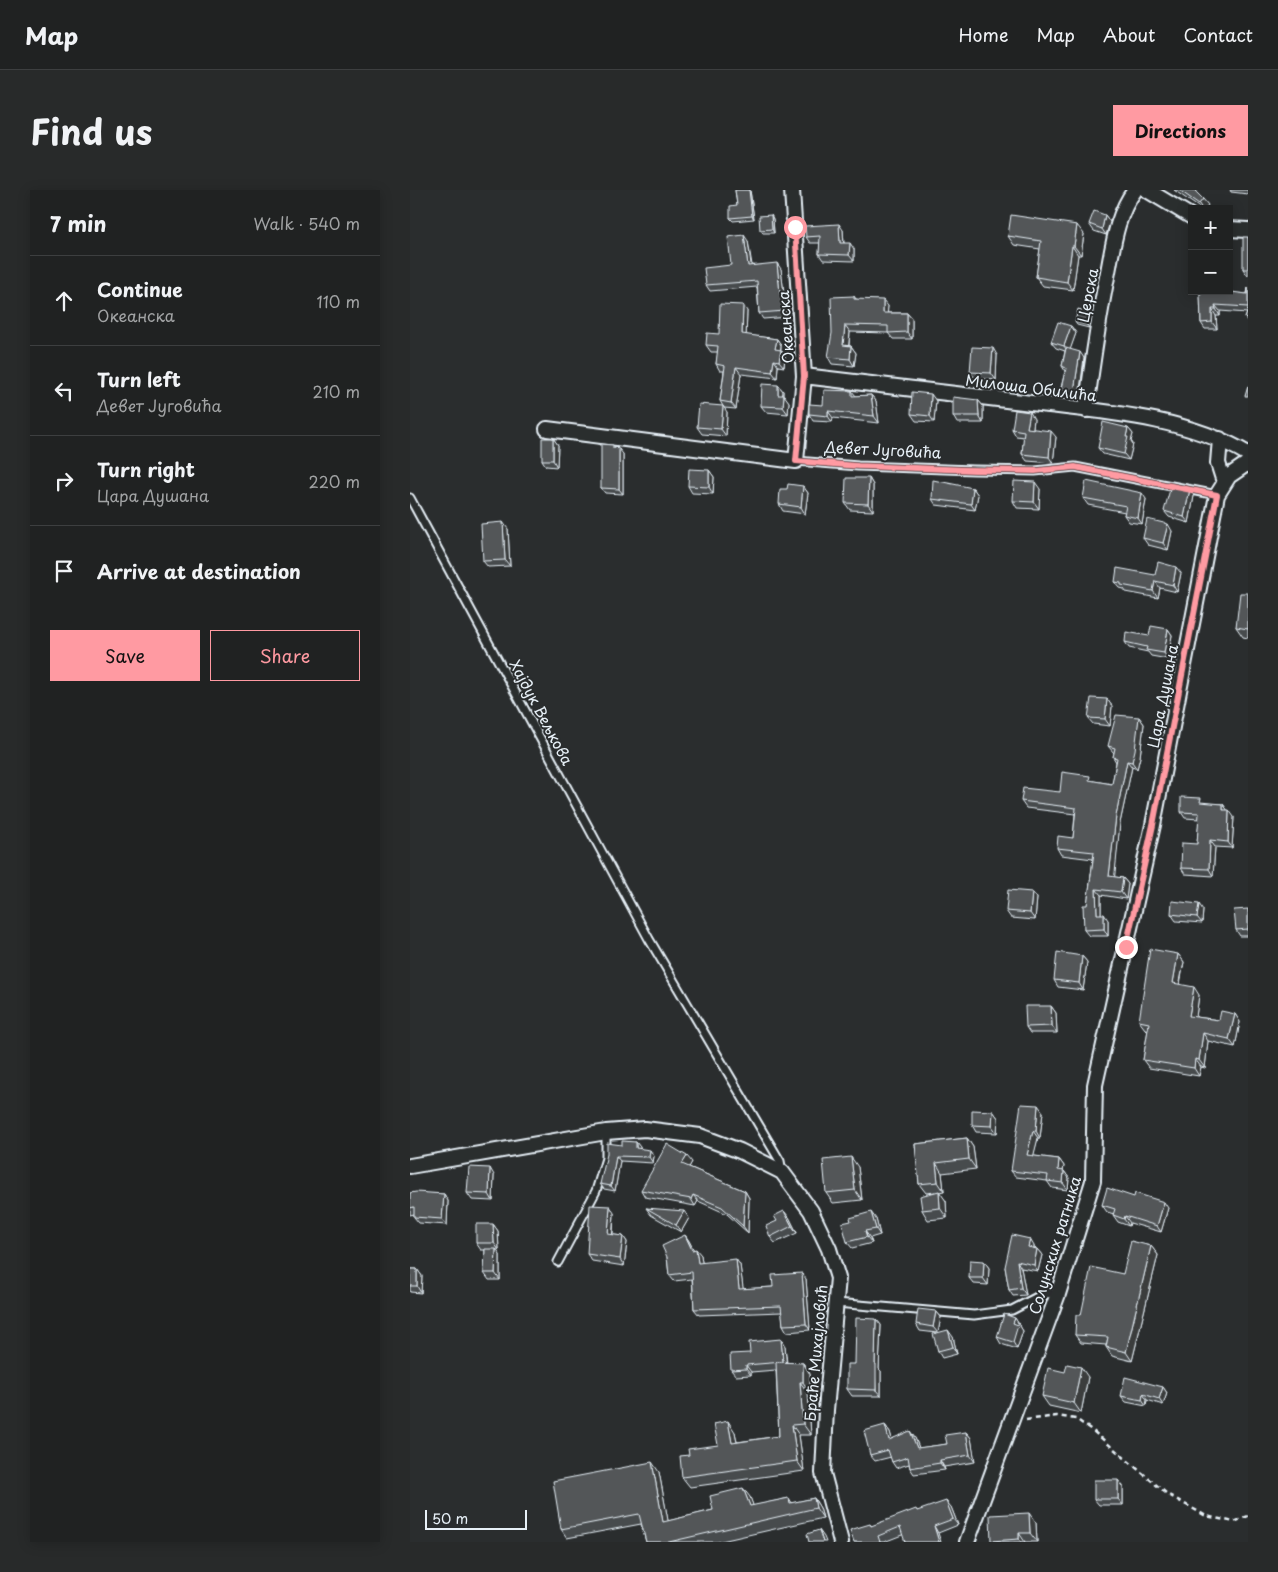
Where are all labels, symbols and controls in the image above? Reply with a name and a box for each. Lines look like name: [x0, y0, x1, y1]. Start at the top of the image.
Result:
text: Map: [25, 17, 78, 53]
text: Home: [958, 21, 1008, 48]
text: Map: [1036, 21, 1075, 48]
text: About: [1103, 21, 1155, 48]
text: Contact: [1183, 21, 1253, 48]
text: Find us: [30, 104, 152, 157]
button: Directions: [1113, 105, 1248, 156]
map controls: [1188, 205, 1233, 295]
button: +: [1188, 205, 1233, 250]
text: 7 min: [50, 207, 106, 239]
text: Walk · 540 m: [254, 211, 360, 235]
route start: [784, 216, 807, 239]
button: −: [1188, 250, 1233, 295]
street label: Церска: [1070, 265, 1104, 324]
text: Continue: [97, 275, 183, 303]
icon: ahead: [50, 287, 78, 315]
text: 110 m: [317, 289, 360, 313]
street label: Океанска: [771, 289, 799, 364]
text: Океанска: [97, 303, 175, 327]
text: Turn left: [97, 365, 181, 393]
street label: Милоша Обилића: [964, 368, 1098, 407]
icon: left: [50, 377, 78, 405]
text: 210 m: [312, 379, 360, 403]
text: Девет Југовића: [97, 393, 221, 417]
street label: Девет Југовића: [823, 434, 942, 464]
text: Turn right: [97, 455, 195, 483]
icon: right: [50, 467, 78, 495]
text: 220 m: [309, 469, 360, 493]
text: Цара Душана: [97, 483, 209, 507]
icon: arrive: [50, 557, 78, 585]
text: Arrive at destination: [97, 557, 301, 585]
button: Save: [50, 630, 200, 681]
button: Share: [210, 630, 360, 681]
street label: Цара Душана: [1141, 642, 1183, 750]
street label: Хајдук Вељкова: [504, 655, 580, 769]
route end: [1115, 936, 1138, 959]
street label: Солунских ратника: [1022, 1172, 1086, 1317]
street label: Браће Михајловић: [798, 1284, 832, 1422]
scale bar: [425, 1507, 528, 1530]
text: 50 m: [432, 1508, 468, 1529]

